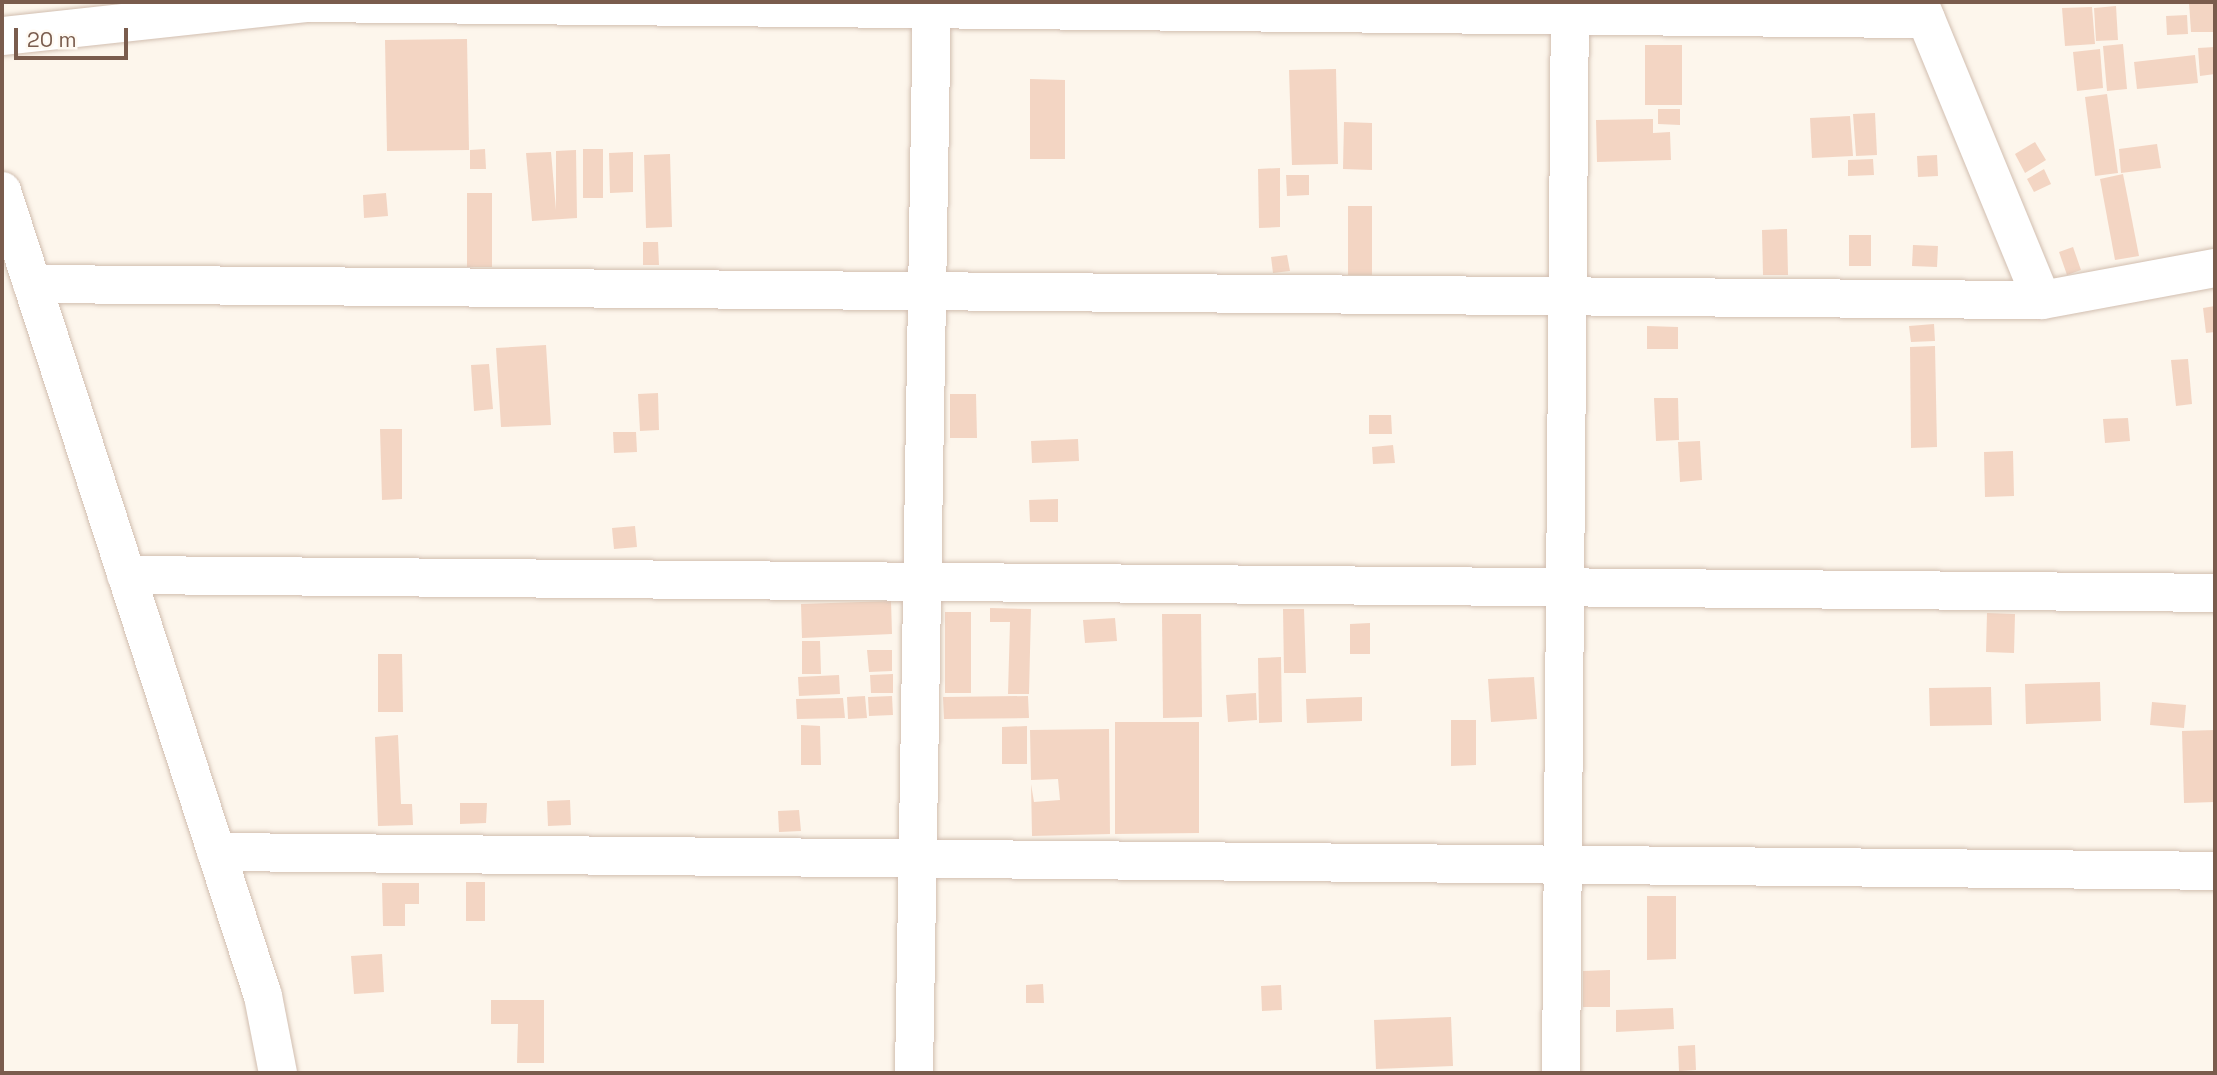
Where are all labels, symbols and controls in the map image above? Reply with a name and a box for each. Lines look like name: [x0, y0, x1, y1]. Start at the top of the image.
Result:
scale bar: [18, 14, 131, 58]
text: 20 m: [27, 26, 77, 53]

